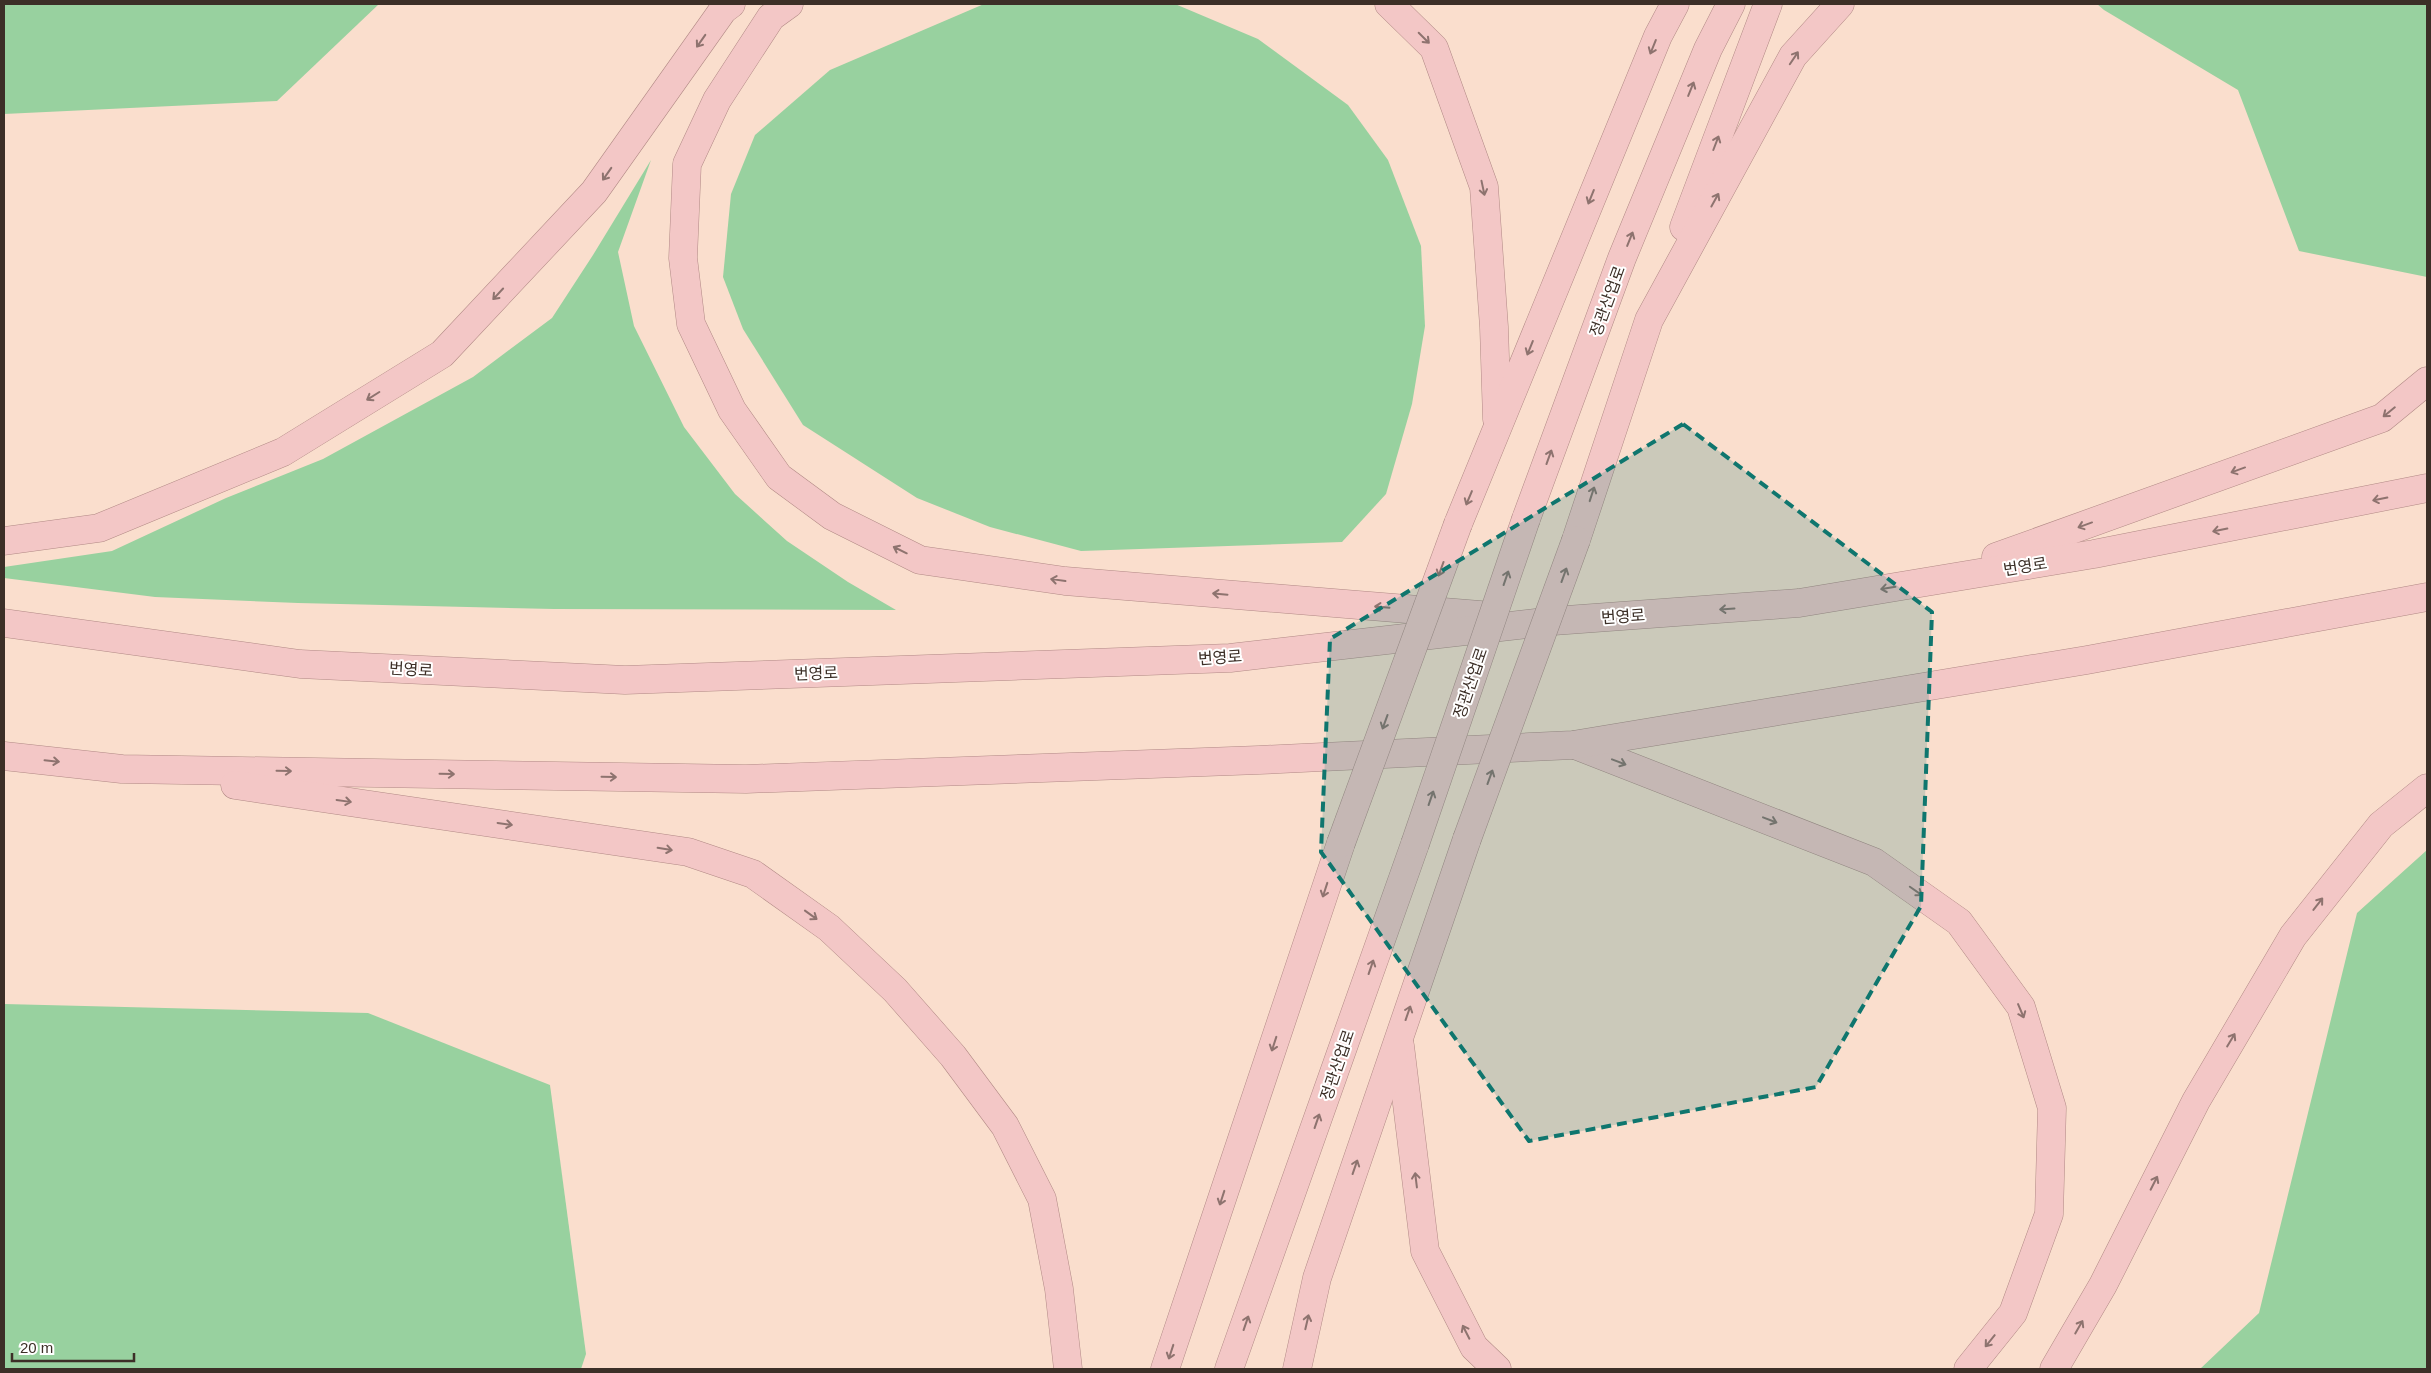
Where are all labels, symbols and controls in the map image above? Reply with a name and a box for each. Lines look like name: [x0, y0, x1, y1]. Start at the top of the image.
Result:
one-way arrow: [1418, 32, 1430, 44]
one-way arrow: [696, 34, 706, 48]
one-way arrow: [1648, 39, 1658, 54]
one-way arrow: [1789, 51, 1799, 65]
one-way arrow: [1687, 82, 1697, 97]
one-way arrow: [1712, 136, 1721, 151]
one-way arrow: [602, 167, 612, 181]
one-way arrow: [1479, 179, 1488, 195]
one-way arrow: [1586, 190, 1595, 205]
one-way arrow: [1710, 192, 1720, 207]
one-way arrow: [1626, 232, 1635, 247]
street label: 정관산업로: [1587, 263, 1628, 339]
one-way arrow: [492, 288, 504, 300]
one-way arrow: [1525, 340, 1535, 355]
one-way arrow: [367, 391, 381, 401]
one-way arrow: [2383, 406, 2396, 417]
one-way arrow: [1545, 450, 1554, 465]
one-way arrow: [2231, 466, 2246, 475]
one-way arrow: [1587, 486, 1597, 502]
one-way arrow: [1463, 490, 1473, 505]
one-way arrow: [2372, 495, 2388, 504]
one-way arrow: [2078, 521, 2093, 530]
one-way arrow: [2213, 525, 2229, 535]
one-way arrow: [893, 544, 908, 554]
street label: 번영로: [2002, 555, 2048, 578]
one-way arrow: [1436, 561, 1445, 577]
one-way arrow: [1560, 567, 1569, 583]
one-way arrow: [1502, 571, 1511, 586]
one-way arrow: [1051, 575, 1067, 585]
one-way arrow: [1880, 584, 1896, 594]
one-way arrow: [1213, 589, 1229, 599]
one-way arrow: [1375, 603, 1391, 612]
one-way arrow: [1719, 604, 1735, 613]
street label: 번영로: [1600, 606, 1646, 627]
street label: 정관산업로: [1450, 645, 1491, 721]
street label: 번영로: [1197, 647, 1243, 668]
street label: 번영로: [388, 660, 434, 679]
street label: 번영로: [794, 664, 839, 683]
one-way arrow: [1380, 714, 1389, 729]
one-way arrow: [44, 756, 60, 766]
one-way arrow: [1611, 758, 1626, 767]
one-way arrow: [276, 767, 292, 776]
one-way arrow: [438, 769, 454, 779]
one-way arrow: [1486, 769, 1495, 785]
one-way arrow: [601, 772, 617, 781]
one-way arrow: [1426, 790, 1436, 806]
one-way arrow: [335, 796, 351, 806]
one-way arrow: [1762, 816, 1778, 825]
one-way arrow: [496, 820, 512, 830]
one-way arrow: [657, 844, 673, 854]
one-way arrow: [1320, 881, 1329, 897]
one-way arrow: [1908, 886, 1922, 896]
one-way arrow: [2313, 898, 2324, 911]
one-way arrow: [804, 910, 818, 920]
one-way arrow: [1367, 960, 1376, 976]
one-way arrow: [2017, 1003, 2027, 1018]
one-way arrow: [1404, 1005, 1413, 1021]
street label: 정관산업로: [1317, 1027, 1358, 1103]
one-way arrow: [2227, 1034, 2237, 1048]
one-way arrow: [1268, 1035, 1278, 1051]
one-way arrow: [1313, 1113, 1322, 1129]
one-way arrow: [1351, 1159, 1360, 1175]
one-way arrow: [1411, 1172, 1421, 1188]
one-way arrow: [2149, 1176, 2159, 1191]
one-way arrow: [1217, 1190, 1226, 1205]
one-way arrow: [1303, 1314, 1312, 1330]
one-way arrow: [1241, 1316, 1251, 1332]
one-way arrow: [2074, 1321, 2084, 1335]
one-way arrow: [1461, 1325, 1470, 1340]
scale bar: [12, 1330, 135, 1362]
one-way arrow: [1985, 1334, 1996, 1347]
text: 20 m: [20, 1339, 53, 1356]
one-way arrow: [1165, 1344, 1175, 1360]

